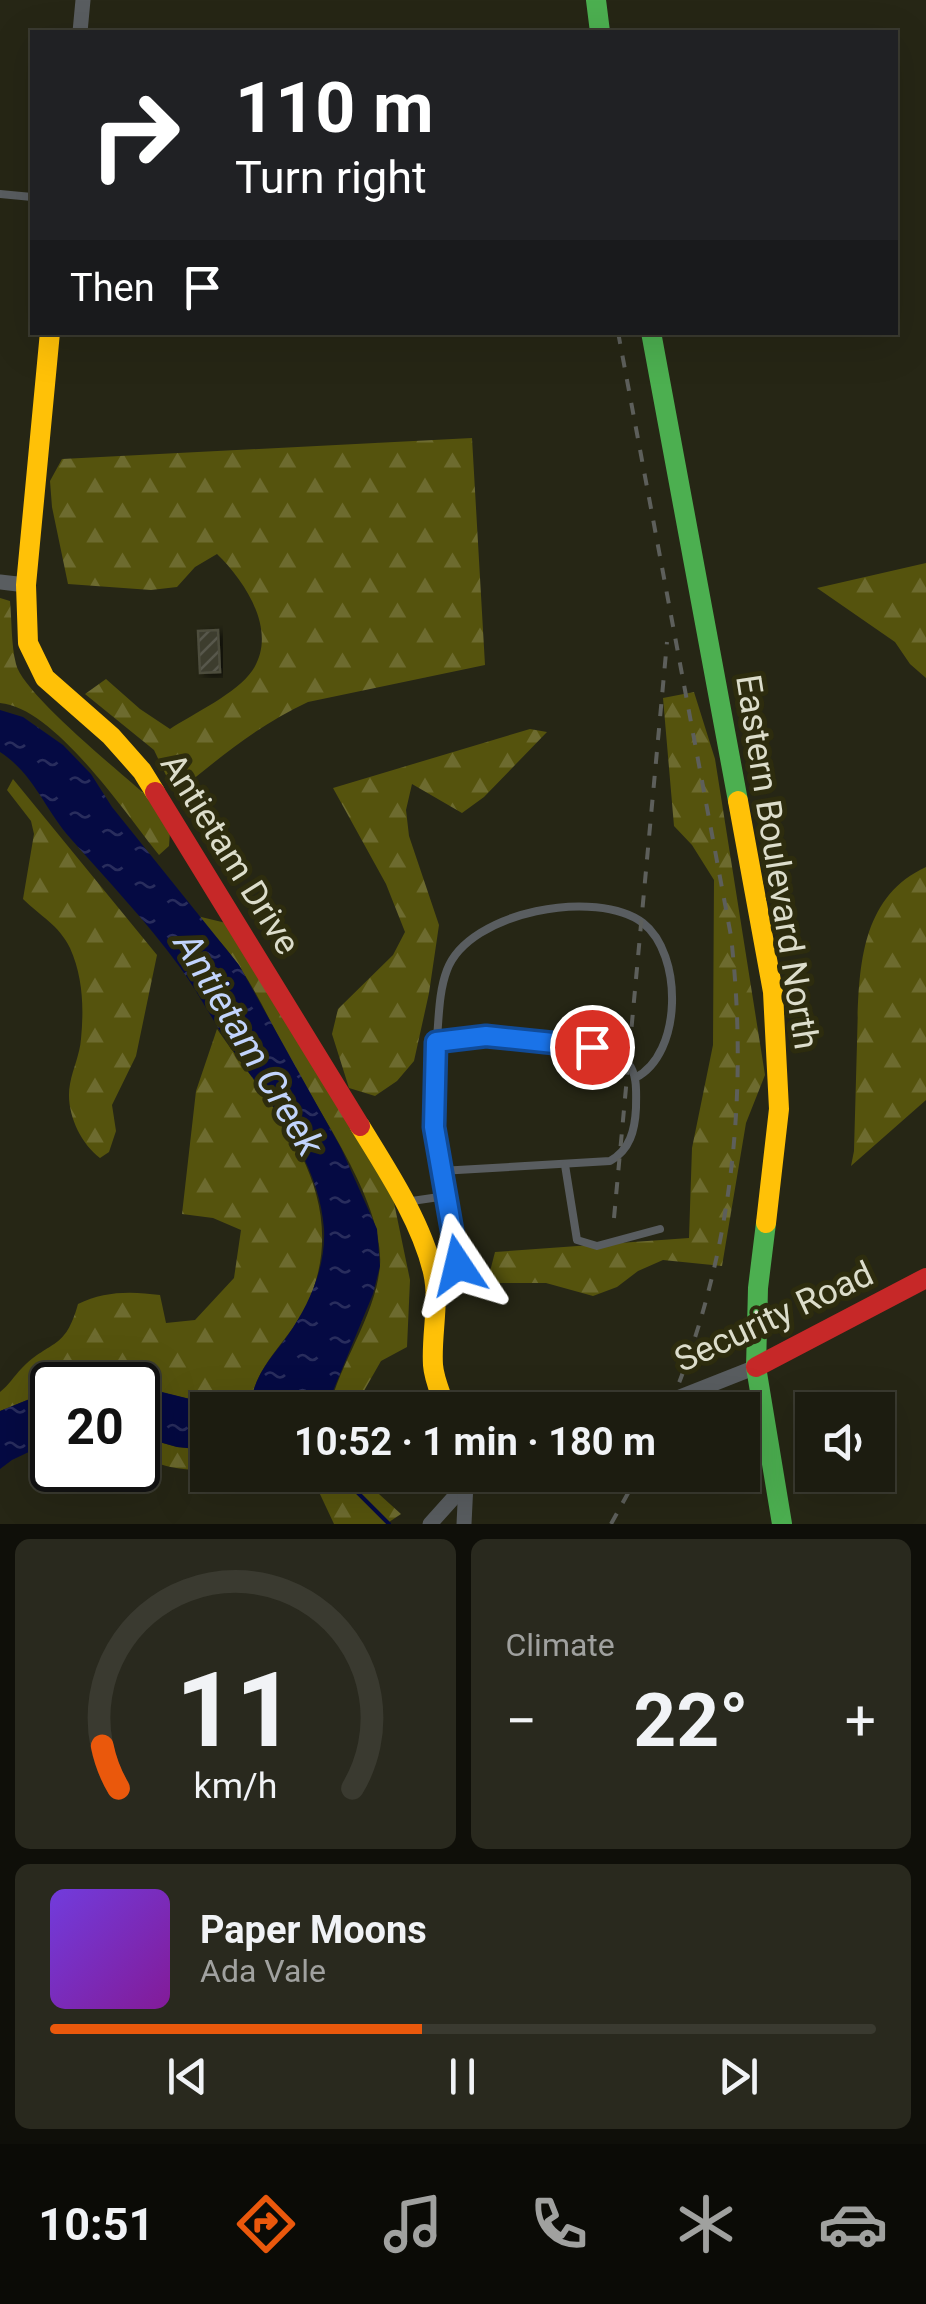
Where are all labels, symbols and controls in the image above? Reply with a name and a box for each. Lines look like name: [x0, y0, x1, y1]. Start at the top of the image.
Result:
text: 110 m: [235, 67, 434, 149]
icon: right: [70, 70, 200, 200]
text: Turn right: [235, 151, 427, 204]
icon: arrive: [175, 260, 230, 315]
text: Then: [70, 266, 155, 310]
street label: Eastern Boulevard North: [727, 672, 827, 1052]
street label: Antietam Drive: [152, 746, 308, 962]
water label: Antietam Creek: [164, 923, 334, 1165]
pin: [550, 1005, 635, 1090]
icon: arrive: [565, 1020, 620, 1075]
position arrow: [406, 1213, 510, 1317]
street label: Security Road: [668, 1253, 880, 1381]
speed limit sign: 20: [30, 1362, 160, 1492]
map controls: [795, 1392, 895, 1492]
button: sound: [795, 1392, 895, 1492]
text: 10:52 · 1 min · 180 m: [294, 1420, 656, 1464]
text: Climate: [506, 1626, 615, 1664]
text: 11: [176, 1650, 295, 1771]
text: 22°: [633, 1676, 749, 1764]
text: −: [506, 1689, 537, 1753]
text: +: [845, 1689, 876, 1753]
text: km/h: [193, 1765, 277, 1807]
text: Paper Moons: [200, 1908, 427, 1952]
text: Ada Vale: [200, 1952, 326, 1990]
icon: previous: [160, 2049, 215, 2104]
icon: pause: [435, 2049, 490, 2104]
icon: next: [711, 2049, 766, 2104]
icon: directions: [231, 2189, 301, 2259]
icon: music: [378, 2189, 448, 2259]
icon: phone: [524, 2189, 594, 2259]
icon: climate: [671, 2189, 741, 2259]
icon: car: [818, 2189, 888, 2259]
text: 10:51: [38, 2198, 154, 2251]

